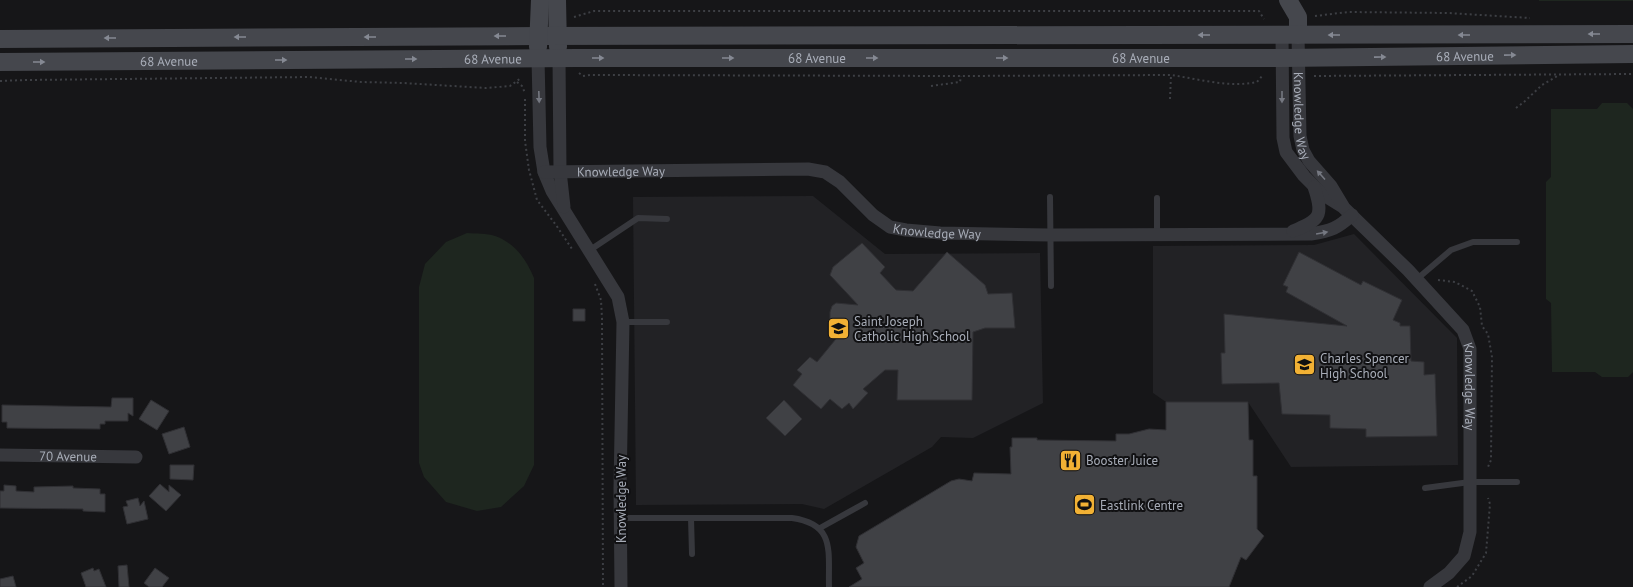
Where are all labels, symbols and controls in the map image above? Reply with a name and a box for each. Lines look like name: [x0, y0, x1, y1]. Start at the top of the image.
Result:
one-way arrow: [1587, 31, 1600, 37]
one-way arrow: [1197, 32, 1210, 38]
one-way arrow: [1327, 32, 1340, 38]
one-way arrow: [1457, 32, 1470, 38]
one-way arrow: [493, 33, 506, 39]
one-way arrow: [233, 34, 246, 40]
one-way arrow: [363, 34, 376, 40]
one-way arrow: [103, 35, 116, 41]
street label: 68 Avenue: [1436, 48, 1494, 65]
street label: 68 Avenue: [464, 50, 522, 68]
street label: 68 Avenue: [788, 50, 846, 67]
street label: 68 Avenue: [1112, 50, 1170, 67]
one-way arrow: [1504, 52, 1517, 58]
street label: 68 Avenue: [140, 53, 198, 70]
one-way arrow: [1374, 54, 1387, 60]
one-way arrow: [592, 55, 605, 61]
one-way arrow: [722, 55, 735, 61]
one-way arrow: [866, 55, 879, 61]
one-way arrow: [996, 55, 1009, 61]
one-way arrow: [405, 56, 418, 62]
one-way arrow: [275, 57, 288, 63]
one-way arrow: [33, 59, 46, 65]
street label: Knowledge Way: [1290, 72, 1315, 163]
one-way arrow: [536, 91, 542, 104]
one-way arrow: [1279, 91, 1285, 104]
street label: Knowledge Way: [577, 163, 665, 181]
one-way arrow: [1316, 170, 1326, 180]
street label: Knowledge Way: [891, 220, 981, 243]
one-way arrow: [1315, 229, 1328, 235]
place label: Saint Joseph Catholic High School: [854, 313, 970, 345]
school or university icon: Saint Joseph Catholic High School: [825, 315, 851, 341]
street label: Knowledge Way: [1459, 340, 1478, 430]
place label: Charles Spencer High School: [1320, 350, 1410, 382]
school or university icon: Charles Spencer High School: [1292, 352, 1318, 378]
restaurant icon: Booster Juice: [1057, 447, 1083, 473]
street label: 70 Avenue: [39, 448, 97, 465]
place label: Booster Juice: [1086, 452, 1158, 469]
street label: Knowledge Way: [613, 455, 630, 543]
sports icon: Eastlink Centre: [1071, 492, 1097, 518]
place label: Eastlink Centre: [1100, 497, 1183, 514]

